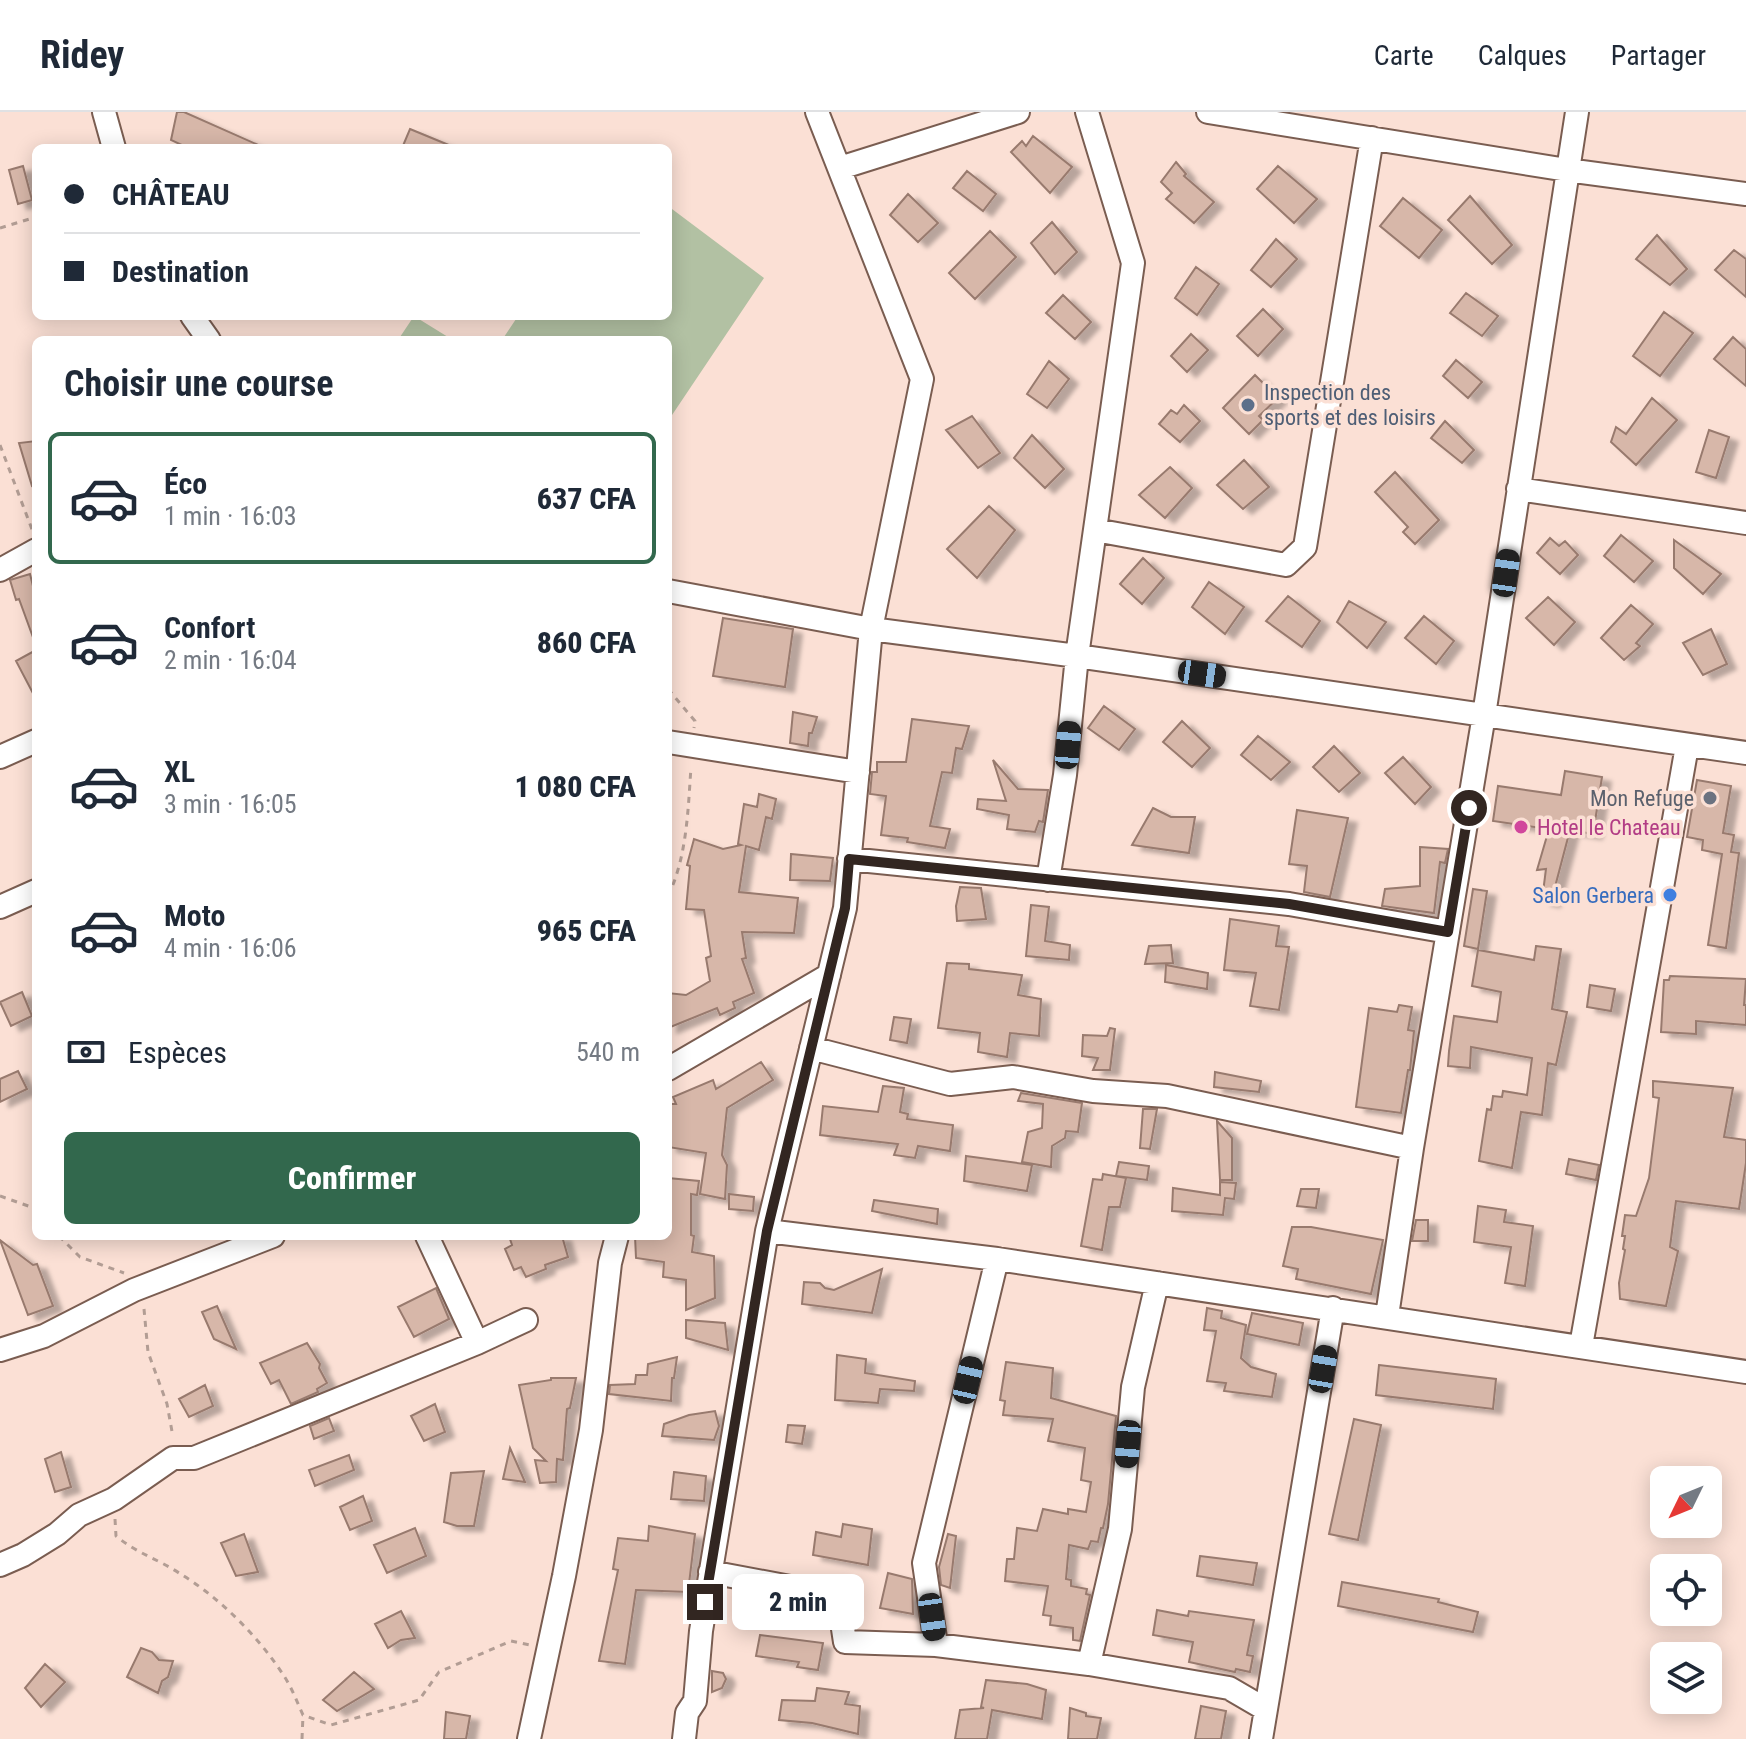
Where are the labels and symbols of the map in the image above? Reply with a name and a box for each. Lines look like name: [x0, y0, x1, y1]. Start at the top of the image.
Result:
place label: Inspection des sports et des loisirs: [1264, 380, 1436, 430]
marker: Inspection des sports et des loisirs: [1239, 396, 1257, 414]
car: [1491, 548, 1521, 598]
car: [1177, 659, 1227, 689]
car: [1054, 720, 1082, 770]
place label: Mon Refuge: [1590, 786, 1694, 811]
marker: Mon Refuge: [1701, 789, 1719, 807]
route start: [1451, 790, 1487, 826]
place label: Hotel le Chateau: [1537, 815, 1681, 840]
marker: Hotel le Chateau: [1512, 818, 1530, 836]
place label: Salon Gerbera: [1532, 883, 1654, 908]
marker: Salon Gerbera: [1661, 886, 1679, 904]
car: [1307, 1343, 1339, 1395]
car: [951, 1354, 985, 1406]
car: [1114, 1419, 1142, 1469]
north arrow: [1650, 1466, 1722, 1538]
callout: 2 min: [733, 1574, 865, 1630]
route end: [687, 1584, 723, 1620]
car: [917, 1592, 947, 1642]

